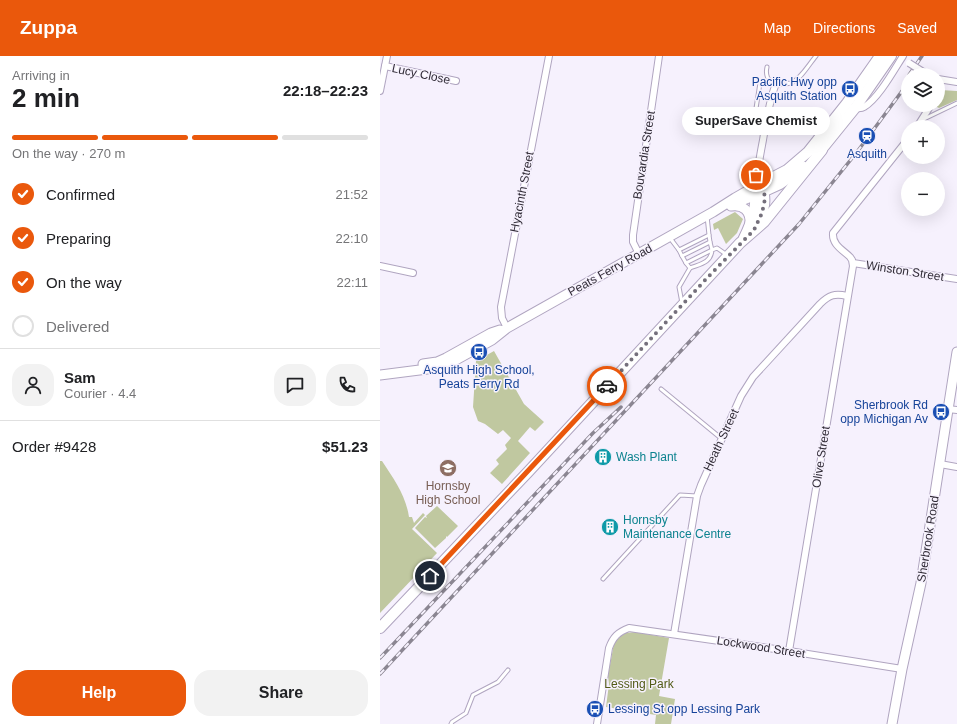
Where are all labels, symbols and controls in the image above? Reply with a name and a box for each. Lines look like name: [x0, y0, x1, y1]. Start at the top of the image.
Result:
text: Zuppa: [20, 17, 77, 38]
text: Map: [764, 20, 791, 36]
text: Directions: [813, 20, 875, 36]
text: Saved: [897, 20, 937, 36]
street label: Lucy Close: [391, 61, 452, 87]
text: Arriving in: [12, 68, 70, 83]
map controls: [901, 68, 945, 216]
button: layers: [901, 68, 945, 112]
place label: Pacific Hwy opp Asquith Station: [752, 75, 837, 103]
bus stop icon: Pacific Hwy opp Asquith Station: [840, 79, 860, 99]
text: 22:18–22:23: [283, 82, 368, 99]
text: 2 min: [12, 83, 80, 113]
callout: SuperSave Chemist: [682, 107, 830, 135]
street label: Bouvardia Street: [630, 109, 658, 200]
text: SuperSave Chemist: [695, 113, 817, 128]
button: +: [901, 120, 945, 164]
station icon: Asquith: [857, 126, 877, 146]
text: On the way · 270 m: [12, 146, 125, 161]
place label: Asquith: [847, 147, 887, 161]
street label: Hyacinth Street: [507, 150, 537, 234]
pin: [739, 158, 773, 192]
icon: bag: [745, 164, 767, 186]
button: −: [901, 172, 945, 216]
icon: check: [12, 183, 34, 205]
text: Confirmed: [46, 186, 115, 203]
text: 21:52: [335, 187, 368, 202]
icon: check: [12, 227, 34, 249]
text: Preparing: [46, 230, 111, 247]
text: 22:10: [335, 231, 368, 246]
street label: Peats Ferry Road: [565, 241, 655, 299]
street label: Winston Street: [865, 258, 946, 284]
icon: check: [12, 271, 34, 293]
text: On the way: [46, 274, 122, 291]
text: 22:11: [336, 275, 368, 290]
text: Delivered: [46, 318, 109, 335]
bus stop icon: Asquith High School, Peats Ferry Rd: [469, 342, 489, 362]
place label: Asquith High School, Peats Ferry Rd: [423, 363, 535, 391]
button: person: [12, 364, 54, 406]
button: chat: [274, 364, 316, 406]
button: phone: [326, 364, 368, 406]
courier: [587, 366, 627, 406]
text: Sam: [64, 369, 96, 386]
icon: car: [596, 375, 618, 397]
text: Courier · 4.4: [64, 386, 136, 401]
place label: Sherbrook Rd opp Michigan Av: [840, 398, 928, 426]
bus stop icon: Sherbrook Rd opp Michigan Av: [931, 402, 951, 422]
street label: Heath Street: [700, 406, 742, 473]
street label: Olive Street: [809, 424, 833, 489]
text: Order #9428: [12, 438, 96, 455]
text: $51.23: [322, 438, 368, 455]
building icon: Wash Plant: [593, 447, 613, 467]
place label: Wash Plant: [616, 450, 678, 464]
school or university icon: Hornsby High School: [438, 458, 458, 478]
place label: Hornsby High School: [416, 479, 480, 507]
street label: Sherbrook Road: [914, 495, 942, 583]
place label: Hornsby Maintenance Centre: [623, 513, 731, 541]
building icon: Hornsby Maintenance Centre: [600, 517, 620, 537]
pin: [413, 559, 447, 593]
icon: home: [419, 565, 441, 587]
street label: Lockwood Street: [716, 633, 807, 661]
button: Help: [12, 670, 186, 716]
button: Share: [194, 670, 368, 716]
park label: Lessing Park: [604, 677, 675, 691]
bus stop icon: Lessing St opp Lessing Park: [585, 699, 605, 719]
place label: Lessing St opp Lessing Park: [608, 702, 761, 716]

